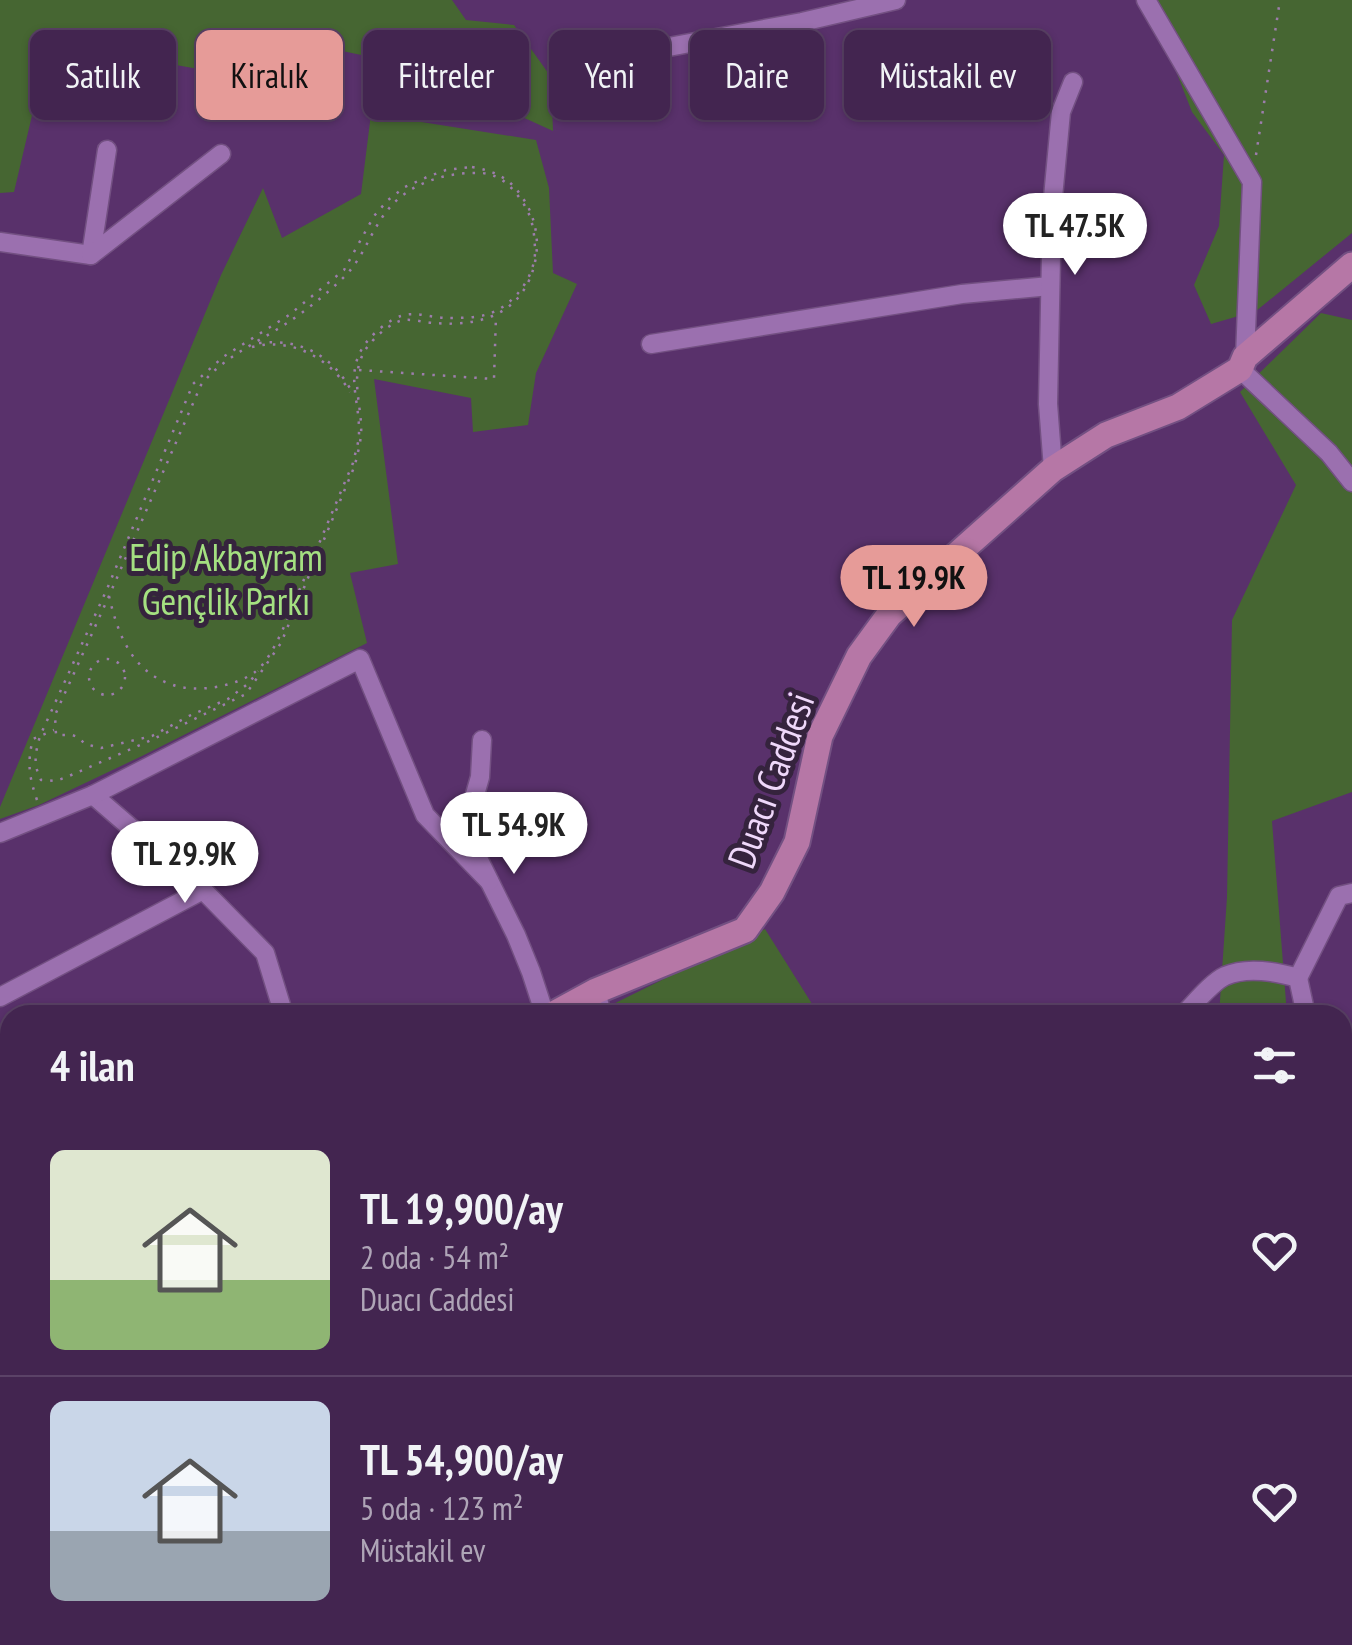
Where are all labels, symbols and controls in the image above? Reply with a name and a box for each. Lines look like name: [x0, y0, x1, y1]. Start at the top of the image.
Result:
chip: Satılık: [30, 30, 176, 120]
chip: Kiralık: [196, 30, 343, 120]
chip: Filtreler: [363, 30, 529, 120]
chip: Yeni: [549, 30, 670, 120]
chip: Daire: [690, 30, 824, 120]
chip: Müstakil ev: [844, 30, 1051, 120]
pin: TL 47.5K: [972, 193, 1178, 278]
text: TL 47.5K: [1025, 204, 1125, 246]
park label: Edip Akbayram Gençlik Parkı: [129, 532, 323, 625]
pin: TL 19.9K: [811, 545, 1017, 630]
text: TL 19.9K: [862, 556, 966, 598]
street label: Duacı Caddesi: [716, 686, 824, 874]
pin: TL 54.9K: [411, 792, 617, 877]
text: TL 54.9K: [462, 803, 566, 845]
pin: TL 29.9K: [82, 821, 288, 906]
text: TL 29.9K: [133, 832, 237, 874]
text: 4 ilan: [50, 1038, 135, 1093]
icon: filters: [1247, 1038, 1302, 1093]
text: TL 19,900/ay: [360, 1181, 563, 1236]
icon: home: [130, 1190, 250, 1310]
icon: heart: [1247, 1223, 1302, 1278]
text: 2 oda · 54 m²: [360, 1236, 509, 1278]
text: Duacı Caddesi: [360, 1278, 514, 1320]
text: TL 54,900/ay: [360, 1432, 563, 1487]
icon: home: [130, 1441, 250, 1561]
icon: heart: [1247, 1474, 1302, 1529]
text: 5 oda · 123 m²: [360, 1487, 523, 1529]
text: Müstakil ev: [360, 1529, 485, 1571]

